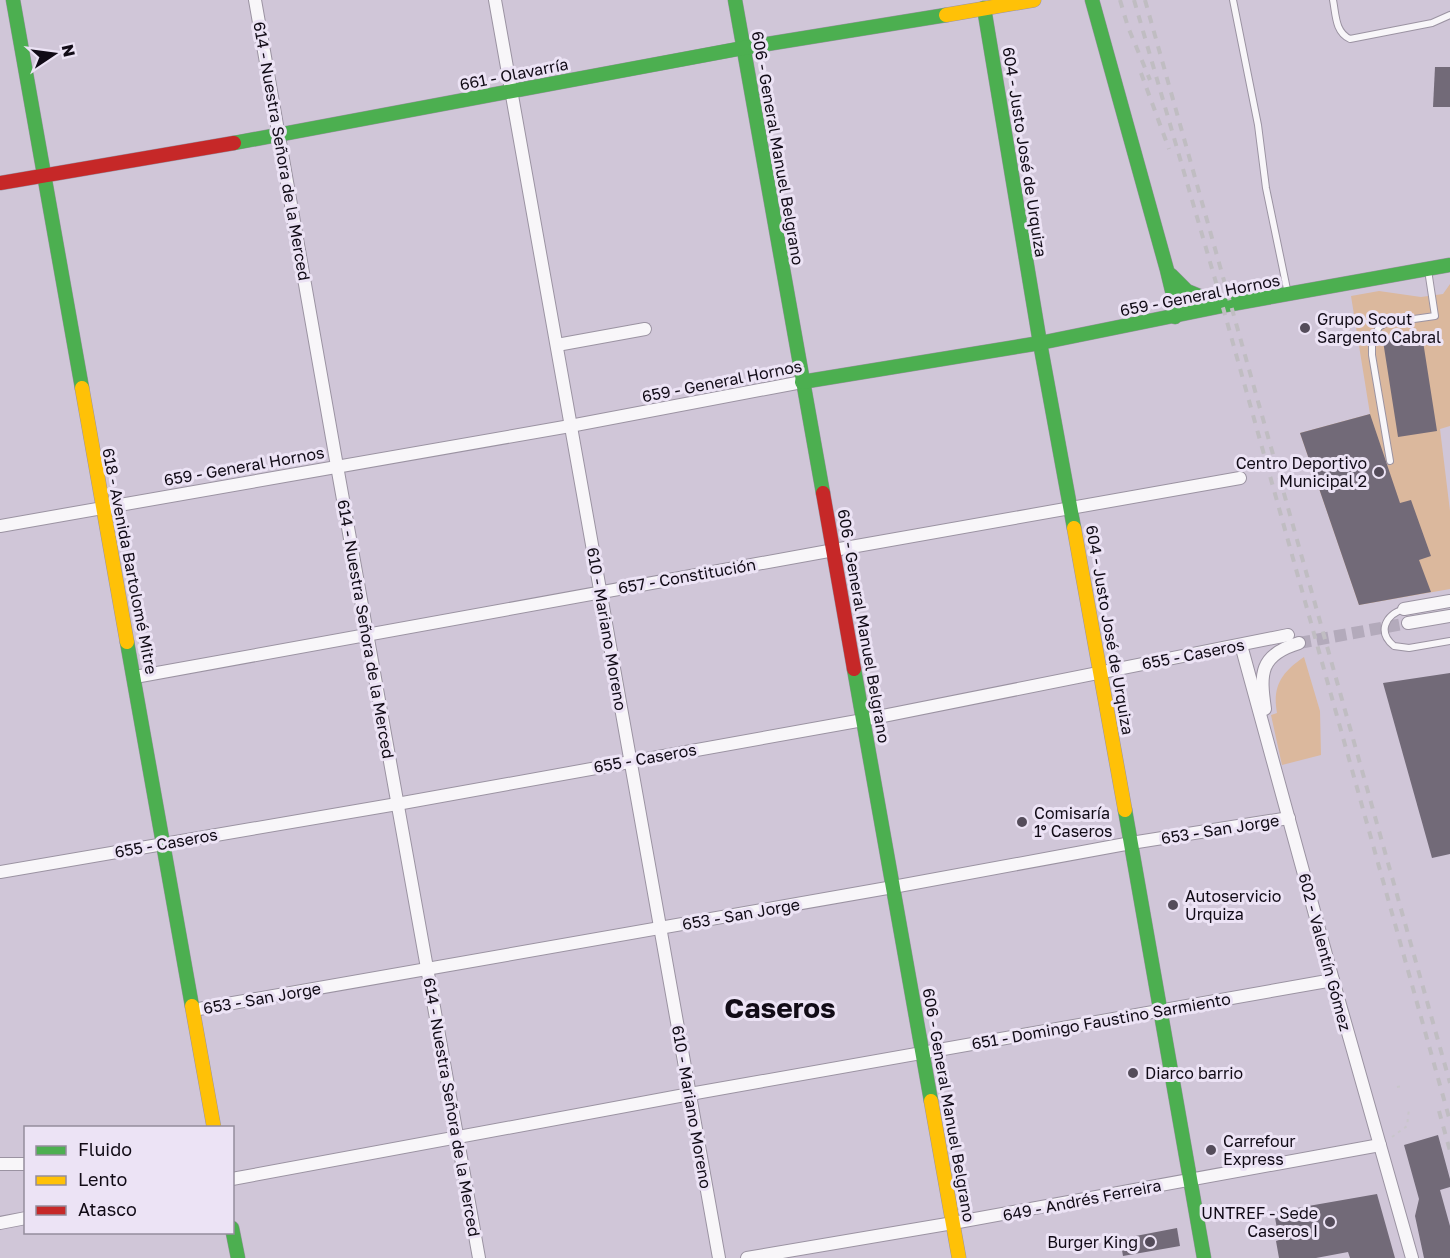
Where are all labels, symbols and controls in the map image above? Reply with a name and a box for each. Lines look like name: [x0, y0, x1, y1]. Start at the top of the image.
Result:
street label: 614 - Nuestra Señora de la Merced: [249, 20, 315, 282]
north arrow: [24, 24, 84, 84]
street label: 606 - General Manuel Belgrano: [748, 29, 808, 267]
text: N: [58, 42, 80, 59]
street label: 604 - Justo José de Urquiza: [998, 45, 1052, 259]
street label: 661 - Olavarría: [458, 54, 570, 94]
street label: 659 - General Hornos: [1118, 270, 1282, 320]
place label: Grupo Scout Sargento Cabral: [1317, 309, 1441, 347]
marker: Grupo Scout Sargento Cabral: [1298, 321, 1312, 335]
street label: 659 - General Hornos: [640, 356, 804, 406]
street label: 659 - General Hornos: [162, 442, 326, 490]
street label: 618 - Avenida Bartolomé Mitre: [98, 446, 162, 676]
place label: Centro Deportivo Municipal 2: [1236, 453, 1367, 491]
marker: Centro Deportivo Municipal 2: [1372, 465, 1386, 479]
street label: 614 - Nuestra Señora de la Merced: [333, 498, 399, 760]
street label: 606 - General Manuel Belgrano: [834, 507, 894, 745]
street label: 604 - Justo José de Urquiza: [1082, 524, 1138, 736]
street label: 610 - Mariano Moreno: [583, 546, 631, 712]
street label: 657 - Constitución: [617, 554, 757, 598]
street label: 655 - Caseros: [1140, 634, 1246, 674]
street label: 655 - Caseros: [592, 739, 698, 777]
place label: Comisaría 1° Caseros: [1034, 803, 1113, 841]
street label: 653 - San Jorge: [1160, 810, 1280, 848]
marker: Comisaría 1° Caseros: [1015, 815, 1029, 829]
street label: 655 - Caseros: [113, 824, 219, 862]
street label: 602 - Valentín Gómez: [1294, 871, 1356, 1033]
place label: Autoservicio Urquiza: [1185, 886, 1281, 924]
street label: 653 - San Jorge: [681, 894, 801, 934]
marker: Autoservicio Urquiza: [1166, 898, 1180, 912]
street label: 614 - Nuestra Señora de la Merced: [419, 976, 485, 1238]
street label: 653 - San Jorge: [202, 978, 322, 1018]
street label: 606 - General Manuel Belgrano: [919, 986, 979, 1224]
street label: 651 - Domingo Faustino Sarmiento: [970, 988, 1232, 1054]
district label: Caseros: [724, 991, 836, 1024]
street label: 610 - Mariano Moreno: [668, 1024, 716, 1190]
place label: Diarco barrio: [1145, 1063, 1243, 1083]
marker: Diarco barrio: [1126, 1066, 1140, 1080]
legend: [24, 1126, 234, 1234]
place label: Carrefour Express: [1223, 1131, 1296, 1169]
text: Fluido: [78, 1138, 132, 1160]
marker: Carrefour Express: [1204, 1143, 1218, 1157]
text: Lento: [78, 1168, 127, 1190]
street label: 649 - Andrés Ferreira: [1001, 1175, 1163, 1225]
text: Atasco: [78, 1198, 137, 1220]
place label: UNTREF - Sede Caseros I: [1201, 1203, 1318, 1241]
marker: UNTREF - Sede Caseros I: [1323, 1215, 1337, 1229]
place label: Burger King: [1047, 1232, 1138, 1252]
marker: Burger King: [1143, 1235, 1157, 1249]

